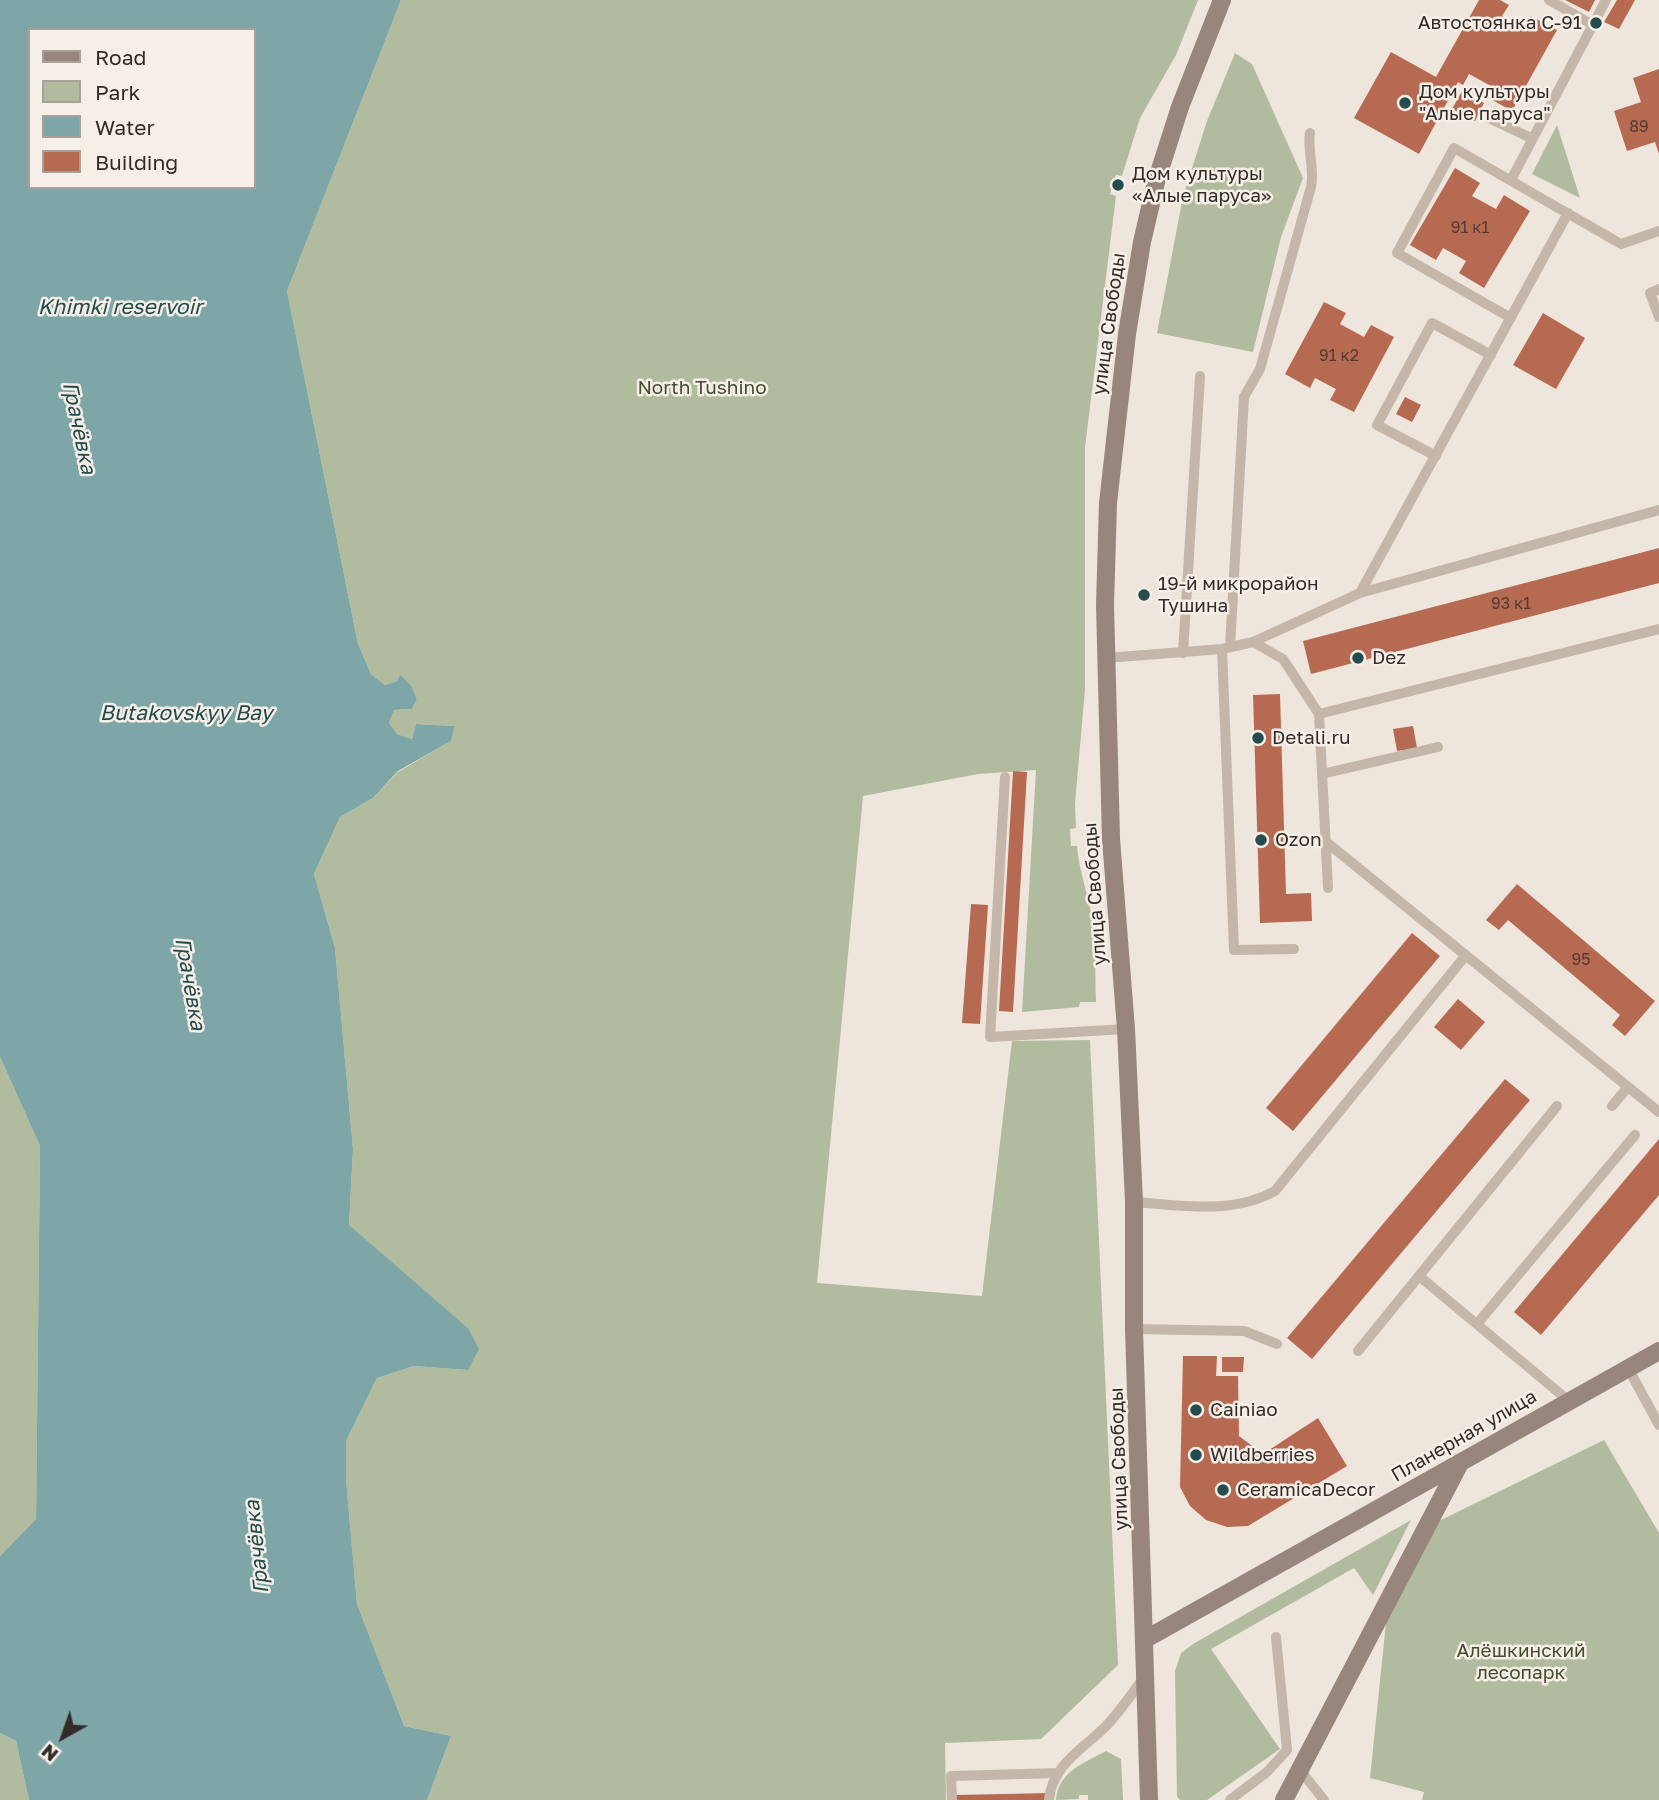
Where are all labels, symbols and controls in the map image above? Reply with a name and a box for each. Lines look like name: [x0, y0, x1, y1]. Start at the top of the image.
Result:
place label: Автостоянка С-91: [1418, 12, 1582, 34]
marker: Автостоянка С-91: [1588, 15, 1604, 31]
legend: [28, 28, 256, 189]
text: Road: [95, 44, 146, 70]
text: Park: [95, 79, 140, 105]
place label: Дом культуры "Алые паруса": [1419, 81, 1551, 125]
marker: Дом культуры "Алые паруса": [1397, 95, 1413, 111]
text: Water: [95, 114, 155, 140]
house number: 89: [1629, 117, 1649, 137]
text: Building: [95, 149, 178, 175]
place label: Дом культуры «Алые паруса»: [1132, 163, 1272, 207]
marker: Дом культуры «Алые паруса»: [1110, 177, 1126, 193]
house number: 91 к1: [1451, 218, 1489, 238]
street label: улица Свободы: [1088, 251, 1130, 397]
water label: Khimki reservoir: [38, 294, 202, 320]
house number: 91 к2: [1319, 346, 1359, 366]
park label: North Tushino: [637, 377, 767, 399]
water label: Грачёвка: [57, 380, 101, 476]
place label: 19-й микрорайон Тушина: [1158, 573, 1319, 617]
marker: 19-й микрорайон Тушина: [1136, 587, 1152, 603]
house number: 93 к1: [1491, 594, 1531, 614]
place label: Dez: [1372, 647, 1406, 669]
marker: Dez: [1350, 650, 1366, 666]
water label: Butakovskyy Bay: [100, 700, 272, 726]
place label: Detali.ru: [1272, 727, 1350, 749]
marker: Detali.ru: [1250, 730, 1266, 746]
street label: улица Свободы: [1079, 822, 1111, 966]
place label: Ozon: [1275, 829, 1322, 851]
marker: Ozon: [1253, 832, 1269, 848]
water label: Грачёвка: [169, 936, 211, 1032]
house number: 95: [1572, 950, 1590, 970]
street label: Планерная улица: [1387, 1385, 1541, 1487]
street label: улица Свободы: [1105, 1387, 1133, 1531]
place label: Cainiao: [1210, 1399, 1278, 1421]
marker: Cainiao: [1188, 1402, 1204, 1418]
place label: Wildberries: [1210, 1444, 1315, 1466]
marker: Wildberries: [1188, 1447, 1204, 1463]
place label: CeramicaDecor: [1237, 1479, 1375, 1501]
marker: CeramicaDecor: [1215, 1482, 1231, 1498]
water label: Грачёвка: [240, 1499, 274, 1595]
park label: Алёшкинский лесопарк: [1456, 1640, 1586, 1684]
north arrow: [28, 1702, 98, 1772]
text: N: [36, 1740, 62, 1767]

